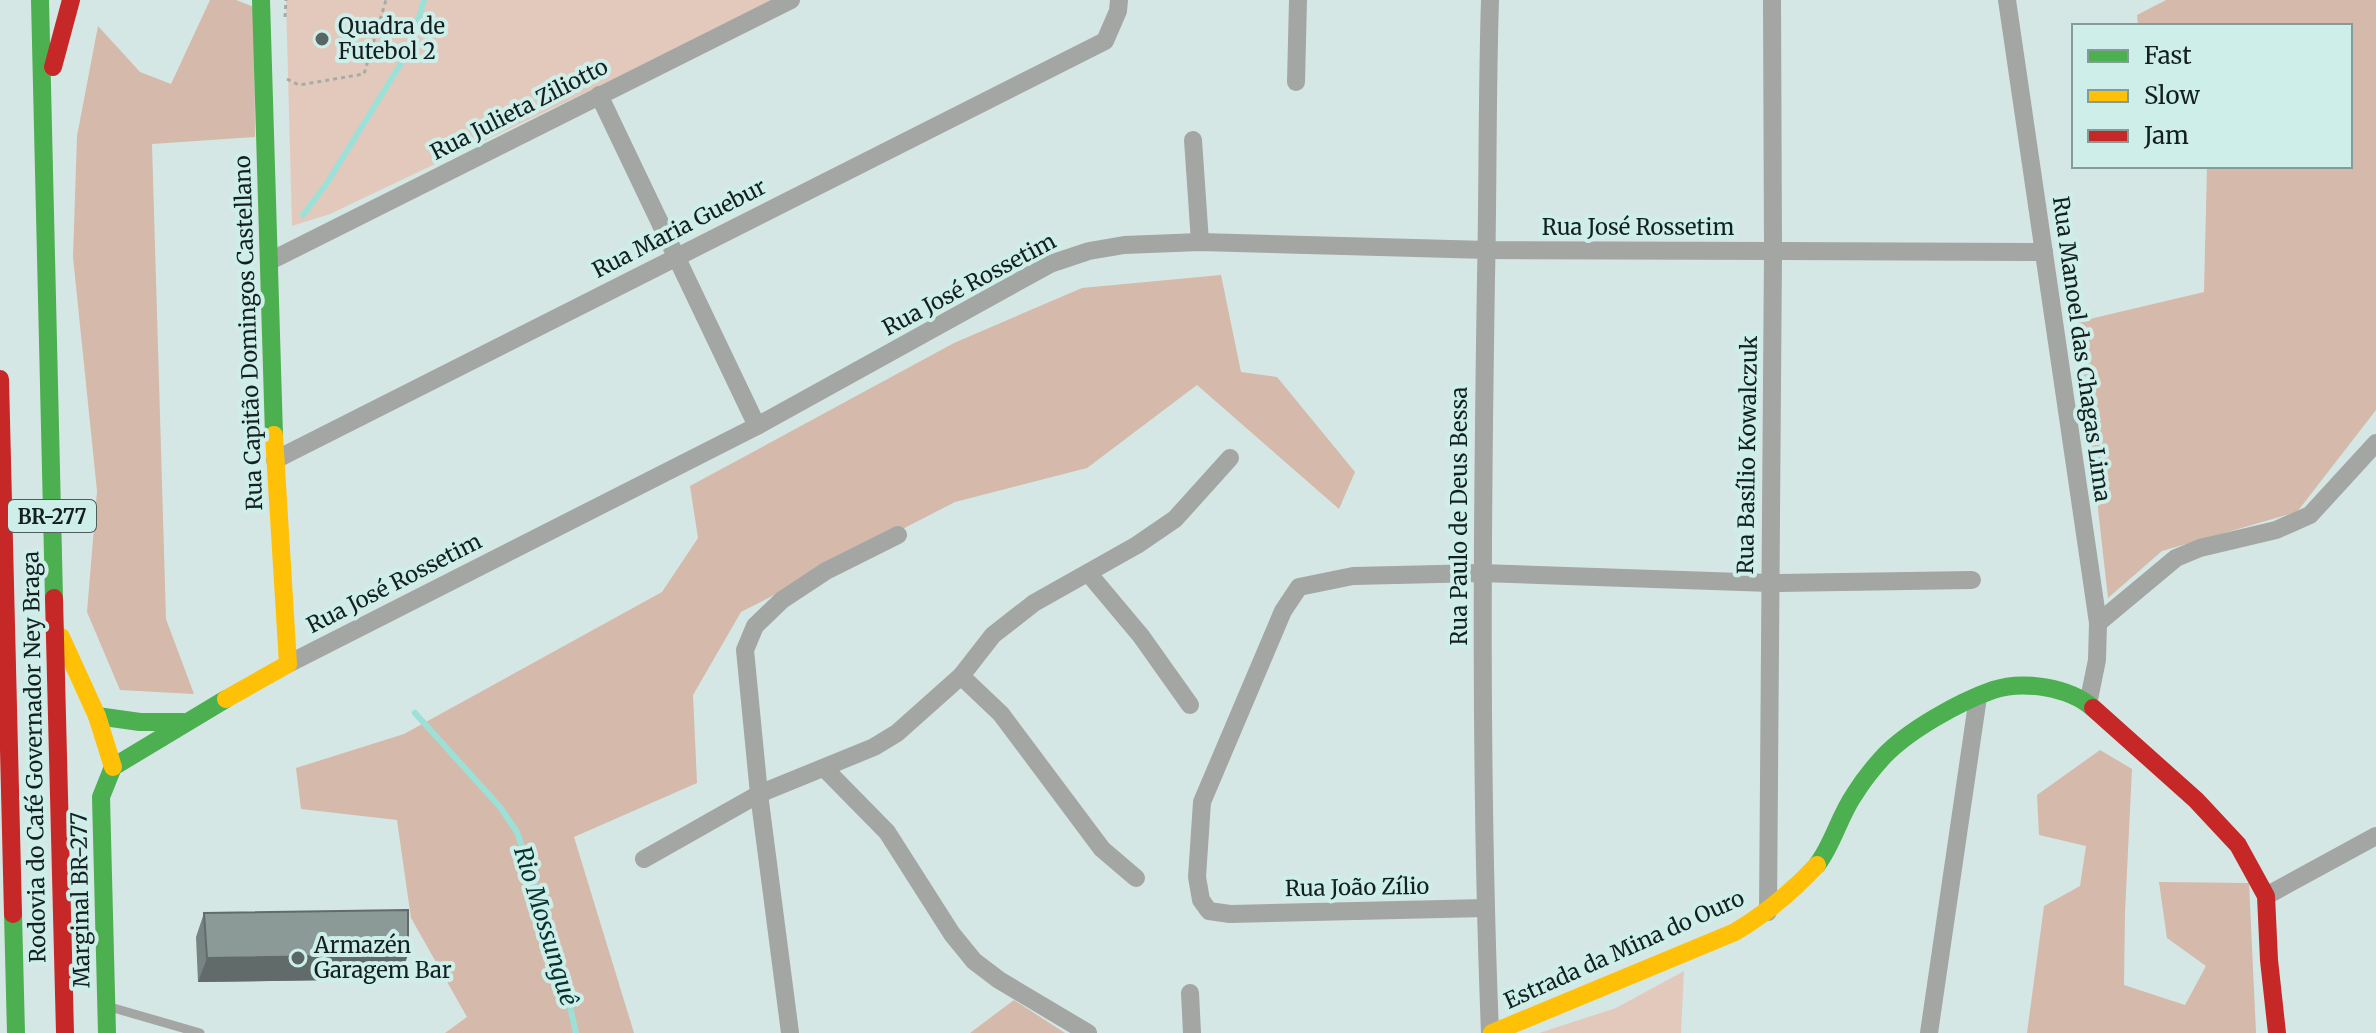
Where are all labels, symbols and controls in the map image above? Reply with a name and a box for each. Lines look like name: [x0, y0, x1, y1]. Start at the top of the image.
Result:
place label: Quadra de Futebol 2: [338, 12, 445, 65]
legend: [2072, 24, 2352, 168]
marker: Quadra de Futebol 2: [313, 30, 331, 48]
text: Fast: [2144, 40, 2192, 71]
street label: Rua Julieta Ziliotto: [426, 52, 613, 166]
text: Slow: [2144, 80, 2200, 111]
text: Jam: [2143, 120, 2189, 151]
street label: Rua Capitão Domingos Castellano: [228, 155, 268, 511]
street label: Rua Maria Guebur: [587, 172, 771, 284]
street label: Rua Manoel das Chagas Lima: [2047, 194, 2117, 504]
street label: Rua José Rossetim: [1542, 213, 1734, 241]
street label: Rua José Rossetim: [877, 226, 1061, 342]
street label: Rua Basílio Kowalczuk: [1731, 335, 1763, 575]
street label: Rua Paulo de Deus Bessa: [1445, 386, 1473, 645]
road number: BR-277: [8, 500, 96, 532]
street label: Rua José Rossetim: [302, 527, 486, 639]
street label: Rodovia do Café Governador Ney Braga: [16, 551, 52, 963]
street label: Marginal BR-277: [64, 812, 96, 988]
water label: Rio Mossunguê: [507, 842, 585, 1010]
street label: Rua João Zílio: [1285, 872, 1429, 902]
street label: Estrada da Mina do Ouro: [1499, 883, 1749, 1015]
place label: Armazén Garagem Bar: [313, 931, 452, 984]
marker: Armazén Garagem Bar: [289, 949, 307, 967]

